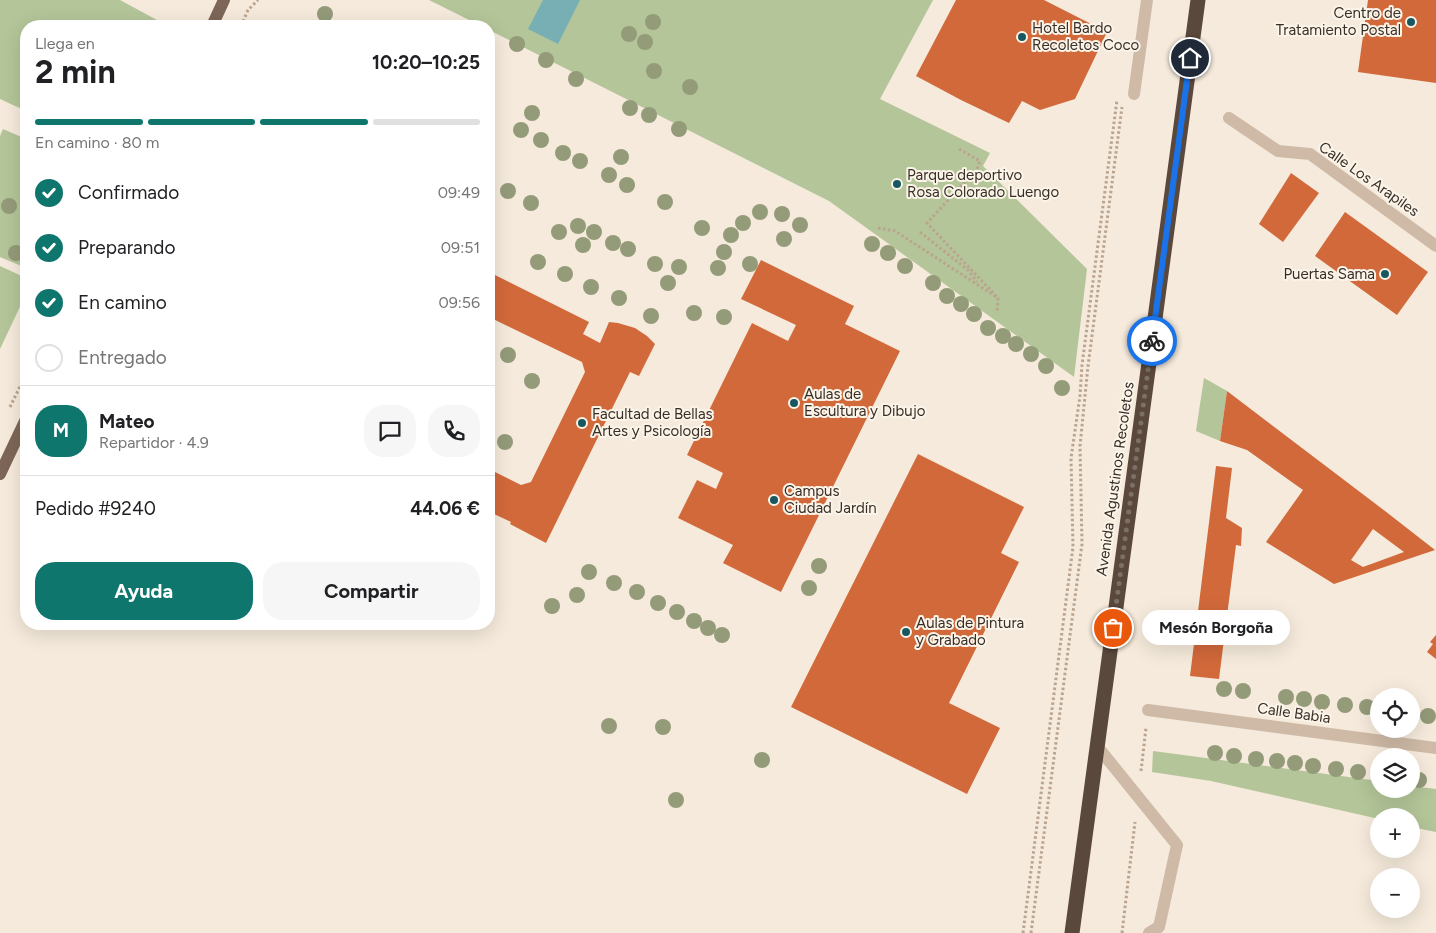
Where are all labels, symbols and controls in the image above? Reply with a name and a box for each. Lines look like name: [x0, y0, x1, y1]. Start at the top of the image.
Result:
place label: Centro de Tratamiento Postal: [1276, 4, 1401, 39]
marker: Centro de Tratamiento Postal: [1405, 16, 1417, 28]
place label: Hotel Bardo Recoletos Coco: [1032, 19, 1140, 54]
marker: Hotel Bardo Recoletos Coco: [1016, 31, 1028, 43]
text: Llega en: [35, 34, 95, 53]
pin: [1169, 37, 1211, 79]
icon: home: [1176, 44, 1204, 72]
text: 10:20–10:25: [372, 51, 480, 74]
text: 2 min: [35, 53, 116, 91]
text: En camino · 80 m: [35, 133, 159, 152]
street label: Calle Los Arapiles: [1316, 138, 1422, 220]
place label: Parque deportivo Rosa Colorado Luengo: [907, 166, 1059, 201]
marker: Parque deportivo Rosa Colorado Luengo: [891, 178, 903, 190]
icon: check: [35, 179, 63, 207]
text: Confirmado: [78, 181, 179, 204]
text: 09:49: [438, 183, 480, 202]
icon: check: [35, 234, 63, 262]
text: Preparando: [78, 236, 176, 259]
text: 09:51: [441, 238, 480, 257]
place label: Puertas Sama: [1283, 265, 1375, 283]
marker: Puertas Sama: [1379, 268, 1391, 280]
icon: check: [35, 289, 63, 317]
text: En camino: [78, 291, 167, 314]
text: 09:56: [438, 293, 480, 312]
courier: [1127, 316, 1177, 366]
icon: bike: [1138, 327, 1166, 355]
text: Entregado: [78, 346, 167, 369]
street label: Avenida Agustinos Recoletos: [1092, 381, 1138, 577]
place label: Aulas de Escultura y Dibujo: [804, 385, 926, 420]
marker: Aulas de Escultura y Dibujo: [788, 397, 800, 409]
button: chat: [364, 405, 416, 457]
button: phone: [428, 405, 480, 457]
place label: Facultad de Bellas Artes y Psicología: [592, 405, 713, 440]
text: Mateo: [99, 410, 154, 433]
marker: Facultad de Bellas Artes y Psicología: [576, 417, 588, 429]
text: M: [53, 419, 69, 442]
text: Repartidor · 4.9: [99, 433, 209, 452]
place label: Campus Ciudad Jardín: [784, 482, 877, 517]
marker: Campus Ciudad Jardín: [768, 494, 780, 506]
text: Pedido #9240: [35, 497, 156, 520]
text: 44.06 €: [410, 497, 480, 520]
button: Ayuda: [35, 562, 253, 620]
button: Compartir: [263, 562, 480, 620]
pin: [1092, 607, 1134, 649]
callout: Mesón Borgoña: [1143, 610, 1290, 646]
place label: Aulas de Pintura y Grabado: [916, 614, 1024, 649]
icon: bag: [1099, 614, 1127, 642]
text: Mesón Borgoña: [1159, 618, 1273, 637]
marker: Aulas de Pintura y Grabado: [900, 626, 912, 638]
map controls: [1370, 688, 1420, 918]
button: locate: [1370, 688, 1420, 738]
street label: Calle Babia: [1256, 699, 1332, 727]
button: layers: [1370, 748, 1420, 798]
button: +: [1370, 808, 1420, 858]
button: −: [1370, 868, 1420, 918]

